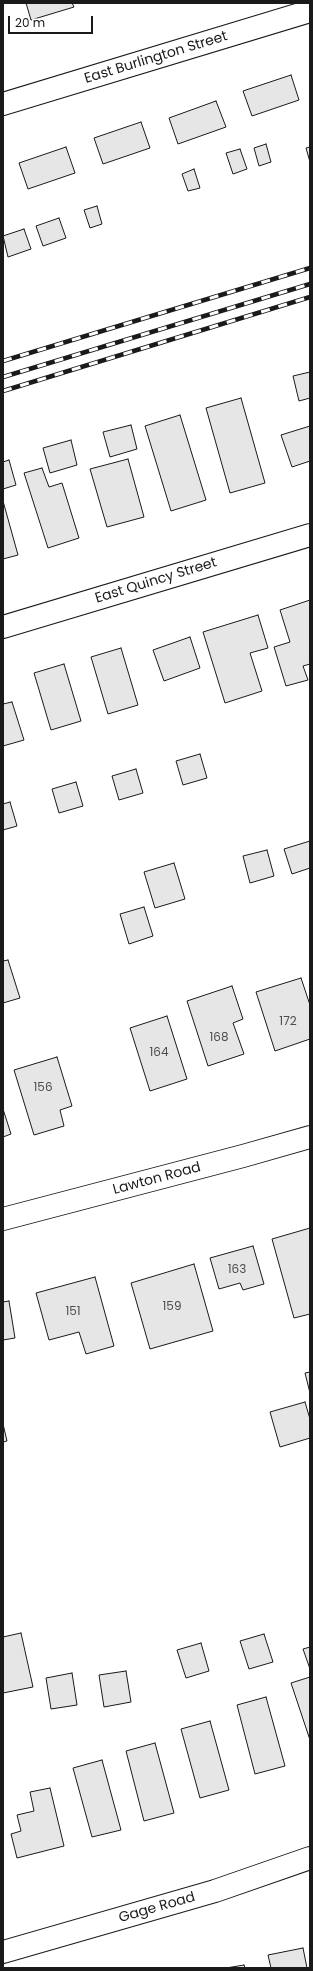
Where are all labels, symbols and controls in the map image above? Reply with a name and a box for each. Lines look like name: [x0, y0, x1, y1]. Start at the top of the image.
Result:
scale bar: [10, 8, 95, 34]
text: 20 m: [15, 14, 45, 31]
street label: East Burlington Street: [82, 28, 230, 88]
street label: East Quincy Street: [93, 555, 219, 607]
house number: 172: [279, 1015, 297, 1029]
house number: 168: [209, 1031, 229, 1045]
house number: 164: [149, 1046, 169, 1060]
house number: 156: [34, 1081, 52, 1095]
street label: Lawton Road: [111, 1159, 203, 1199]
house number: 163: [228, 1263, 246, 1277]
house number: 159: [163, 1300, 181, 1314]
house number: 151: [65, 1305, 81, 1319]
street label: Gage Road: [117, 1889, 197, 1927]

